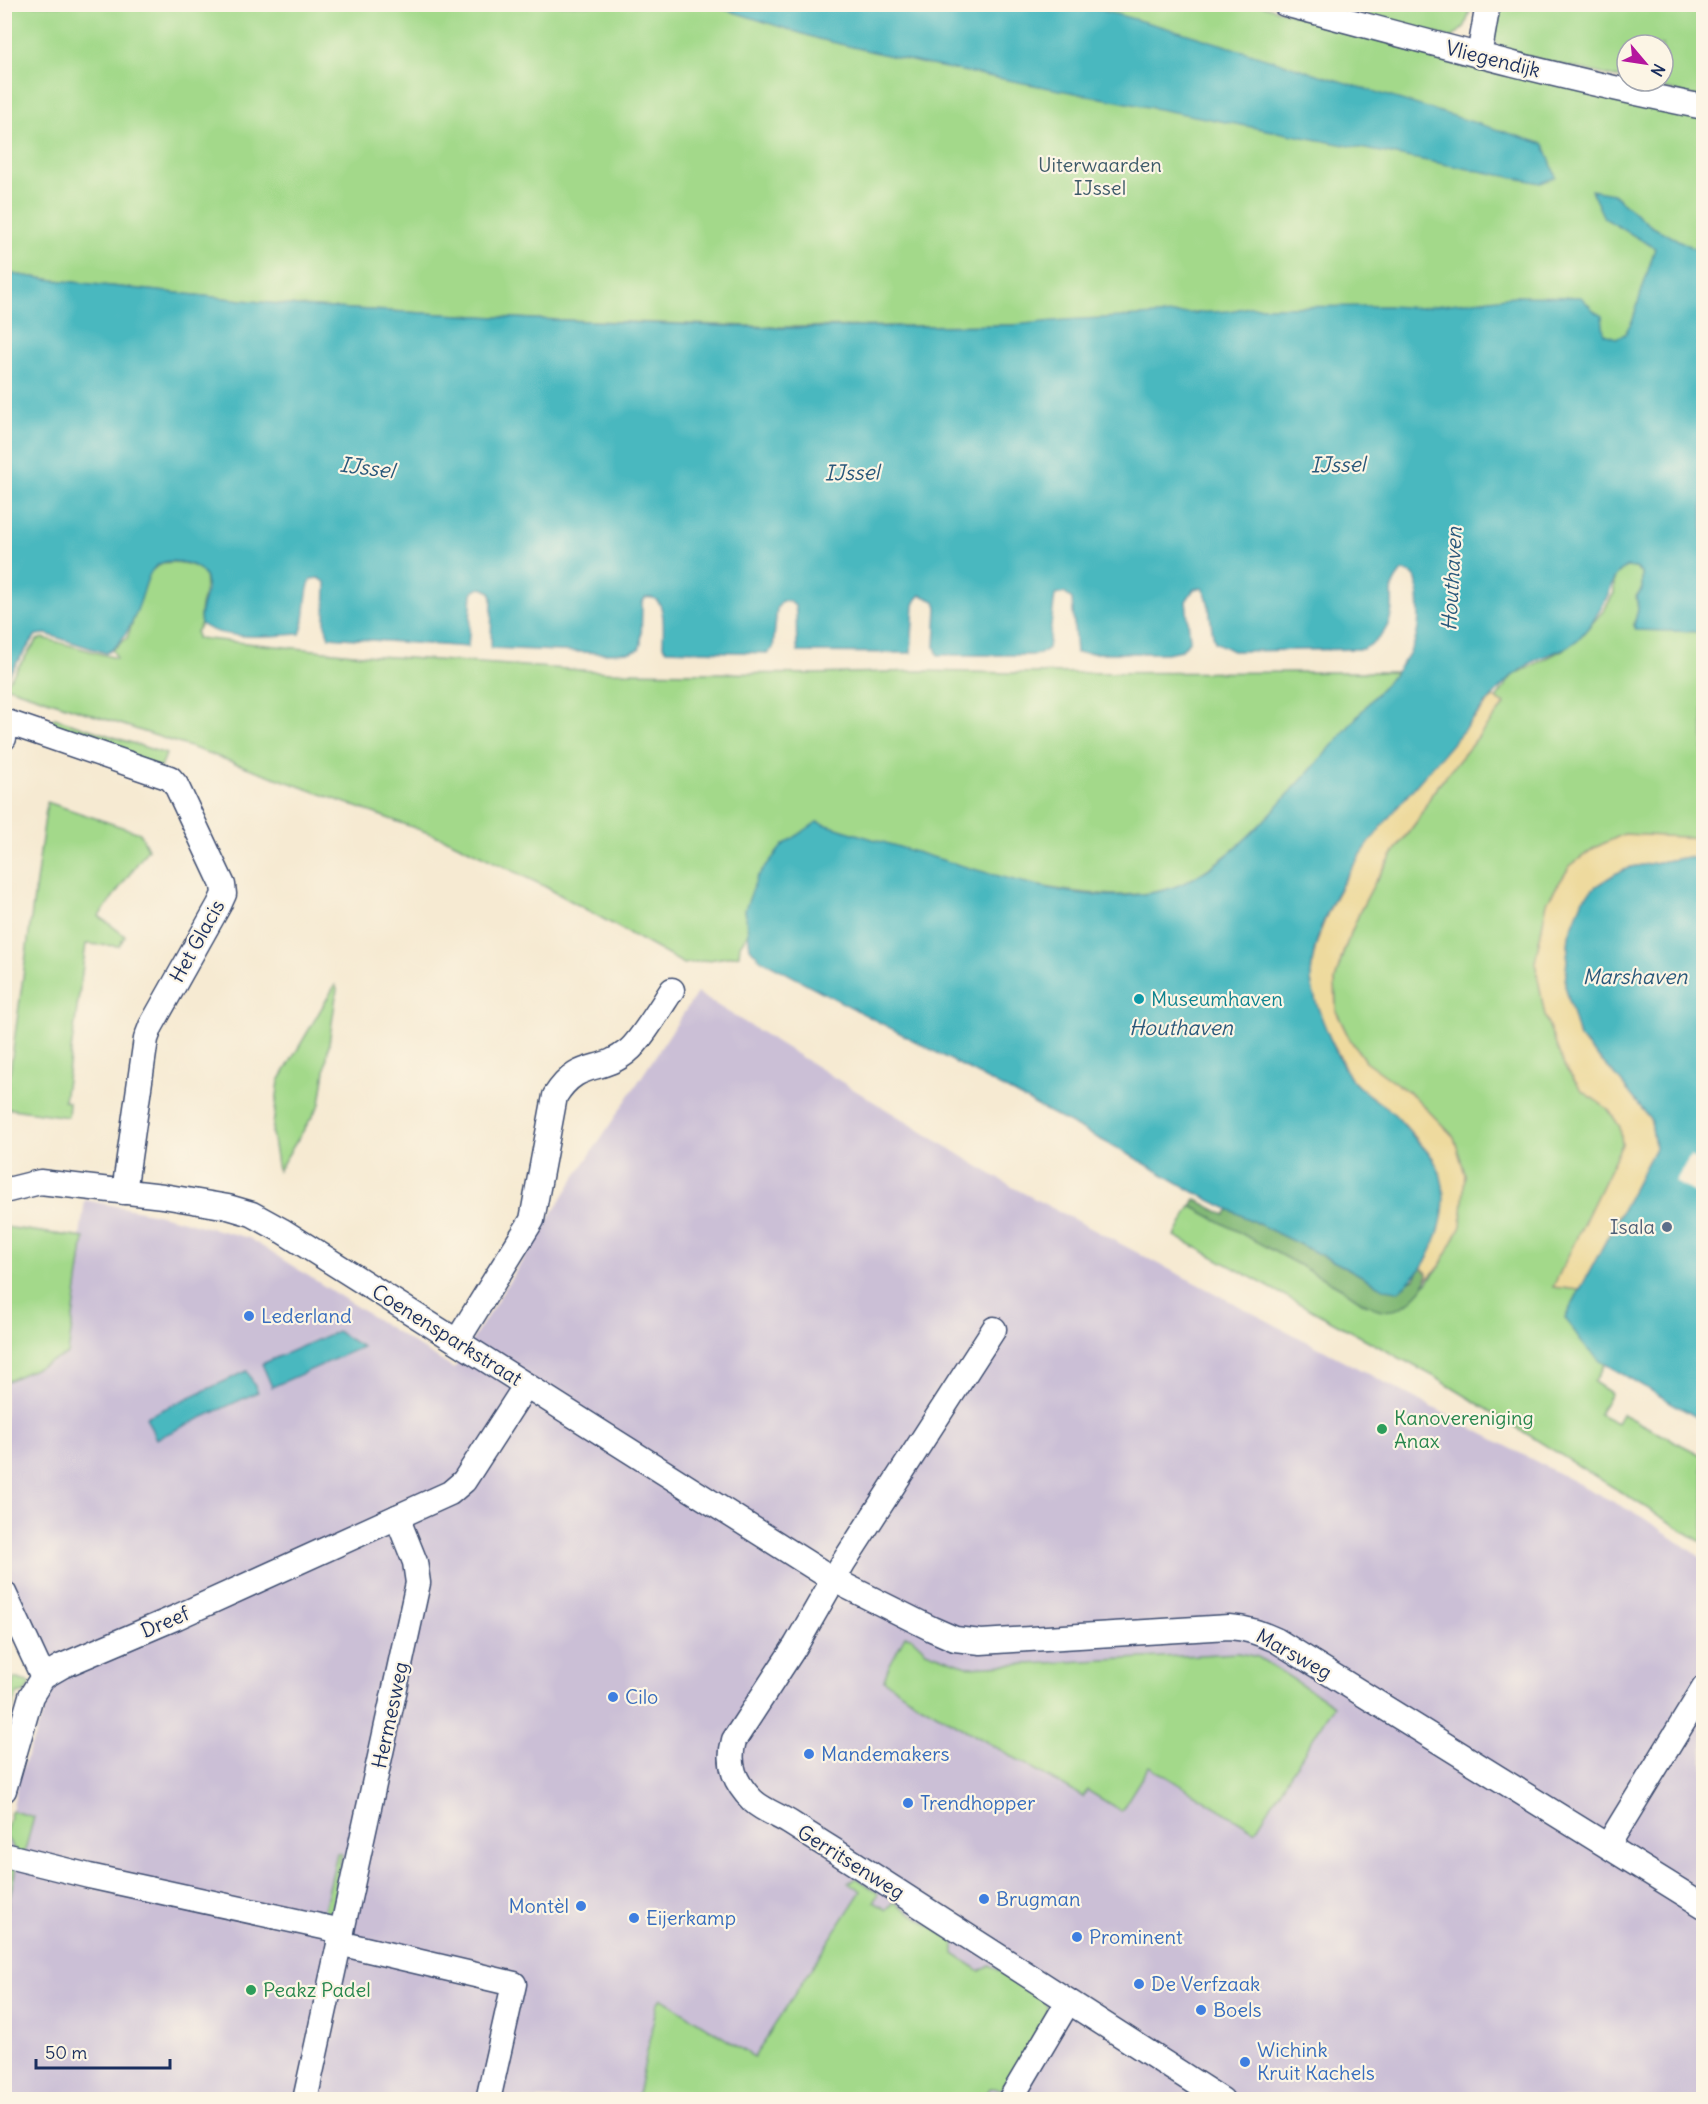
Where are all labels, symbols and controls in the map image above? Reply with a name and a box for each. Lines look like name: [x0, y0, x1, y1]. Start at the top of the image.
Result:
north arrow: [1615, 33, 1675, 93]
street label: Vliegendijk: [1443, 35, 1543, 82]
text: N: [1647, 61, 1670, 80]
park label: Uiterwaarden IJssel: [1038, 152, 1162, 200]
water label: IJssel: [1310, 450, 1369, 478]
water label: IJssel: [338, 451, 399, 485]
water label: IJssel: [824, 458, 883, 486]
water label: Houthaven: [1435, 526, 1468, 632]
street label: Het Glacis: [164, 895, 229, 986]
water label: Marshaven: [1583, 963, 1688, 990]
place label: Museumhaven: [1151, 986, 1283, 1011]
marker: Museumhaven: [1132, 992, 1146, 1006]
water label: Houthaven: [1129, 1014, 1234, 1041]
place label: Isala: [1610, 1214, 1655, 1239]
marker: Isala: [1660, 1220, 1674, 1234]
street label: Coenensparkstraat: [368, 1278, 527, 1391]
place label: Lederland: [261, 1303, 352, 1328]
marker: Lederland: [242, 1309, 256, 1323]
place label: Kanovereniging Anax: [1394, 1405, 1534, 1453]
marker: Kanovereniging Anax: [1375, 1422, 1389, 1436]
street label: Dreef: [137, 1600, 193, 1643]
street label: Marsweg: [1252, 1623, 1336, 1684]
street label: Hermesweg: [366, 1659, 413, 1770]
place label: Cilo: [625, 1684, 658, 1709]
marker: Cilo: [606, 1690, 620, 1704]
place label: Mandemakers: [821, 1741, 950, 1766]
marker: Mandemakers: [802, 1747, 816, 1761]
place label: Trendhopper: [920, 1790, 1035, 1815]
marker: Trendhopper: [901, 1796, 915, 1810]
street label: Gerritsenweg: [793, 1819, 910, 1904]
place label: Brugman: [996, 1886, 1081, 1911]
marker: Brugman: [977, 1892, 991, 1906]
place label: Montèl: [509, 1893, 569, 1918]
marker: Montèl: [574, 1899, 588, 1913]
place label: Eijerkamp: [646, 1905, 736, 1930]
marker: Eijerkamp: [627, 1911, 641, 1925]
place label: Prominent: [1089, 1924, 1183, 1949]
marker: Prominent: [1070, 1930, 1084, 1944]
place label: De Verfzaak: [1151, 1971, 1260, 1996]
place label: Peakz Padel: [263, 1977, 371, 2002]
marker: De Verfzaak: [1132, 1977, 1146, 1991]
marker: Peakz Padel: [244, 1983, 258, 1997]
place label: Boels: [1213, 1997, 1262, 2022]
marker: Boels: [1194, 2003, 1208, 2017]
scale bar: [36, 2032, 170, 2070]
place label: Wichink Kruit Kachels: [1257, 2037, 1375, 2085]
text: 50 m: [45, 2041, 87, 2064]
marker: Wichink Kruit Kachels: [1238, 2055, 1252, 2069]

